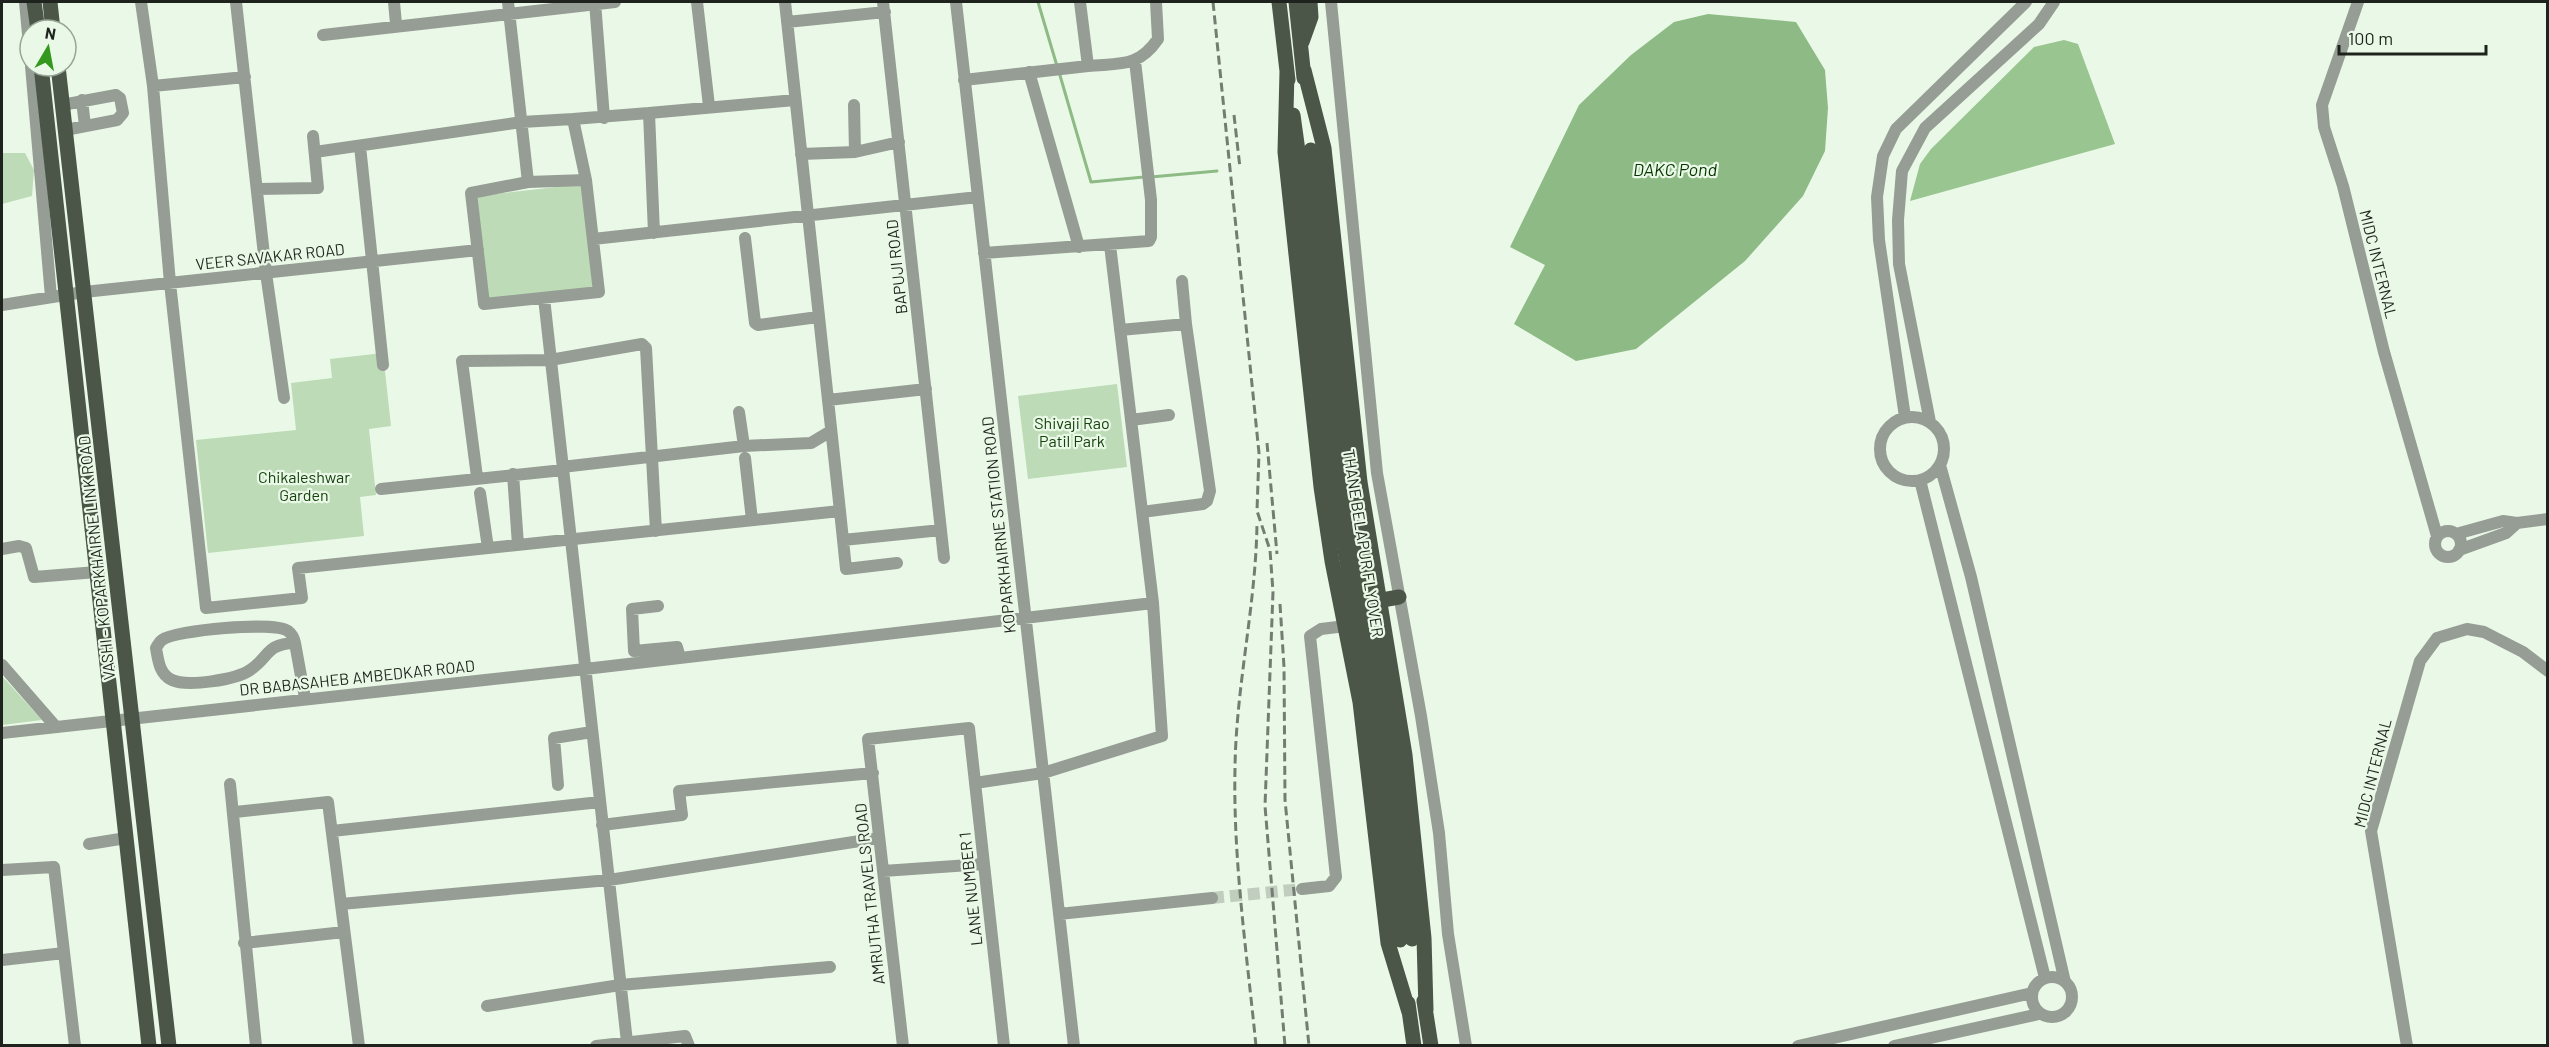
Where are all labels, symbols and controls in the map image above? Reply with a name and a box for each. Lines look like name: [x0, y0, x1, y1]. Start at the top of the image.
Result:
north arrow: [18, 18, 78, 78]
scale bar: [2339, 18, 2486, 56]
text: N: [44, 22, 58, 43]
text: 100 m: [2348, 27, 2393, 49]
water label: DAKC Pond: [1633, 158, 1717, 180]
street label: MIDC INTERNAL: [2356, 208, 2402, 320]
street label: BAPUJI ROAD: [882, 219, 910, 315]
street label: VEER SAVAKAR ROAD: [195, 239, 345, 273]
park label: Shivaji Rao Patil Park: [1034, 413, 1110, 450]
street label: KOPARKHAIRNE STATION ROAD: [977, 416, 1019, 634]
street label: VASHI - KOPARKHAIRNE LINK ROAD: [74, 435, 118, 681]
street label: THANE BELAPUR FLYOVER: [1340, 448, 1388, 638]
park label: Chikaleshwar Garden: [258, 467, 350, 504]
street label: DR BABASAHEB AMBEDKAR ROAD: [238, 655, 476, 699]
street label: MIDC INTERNAL: [2349, 717, 2395, 829]
street label: AMRUTHA TRAVELS ROAD: [850, 802, 888, 986]
street label: LANE NUMBER 1: [955, 831, 985, 947]

